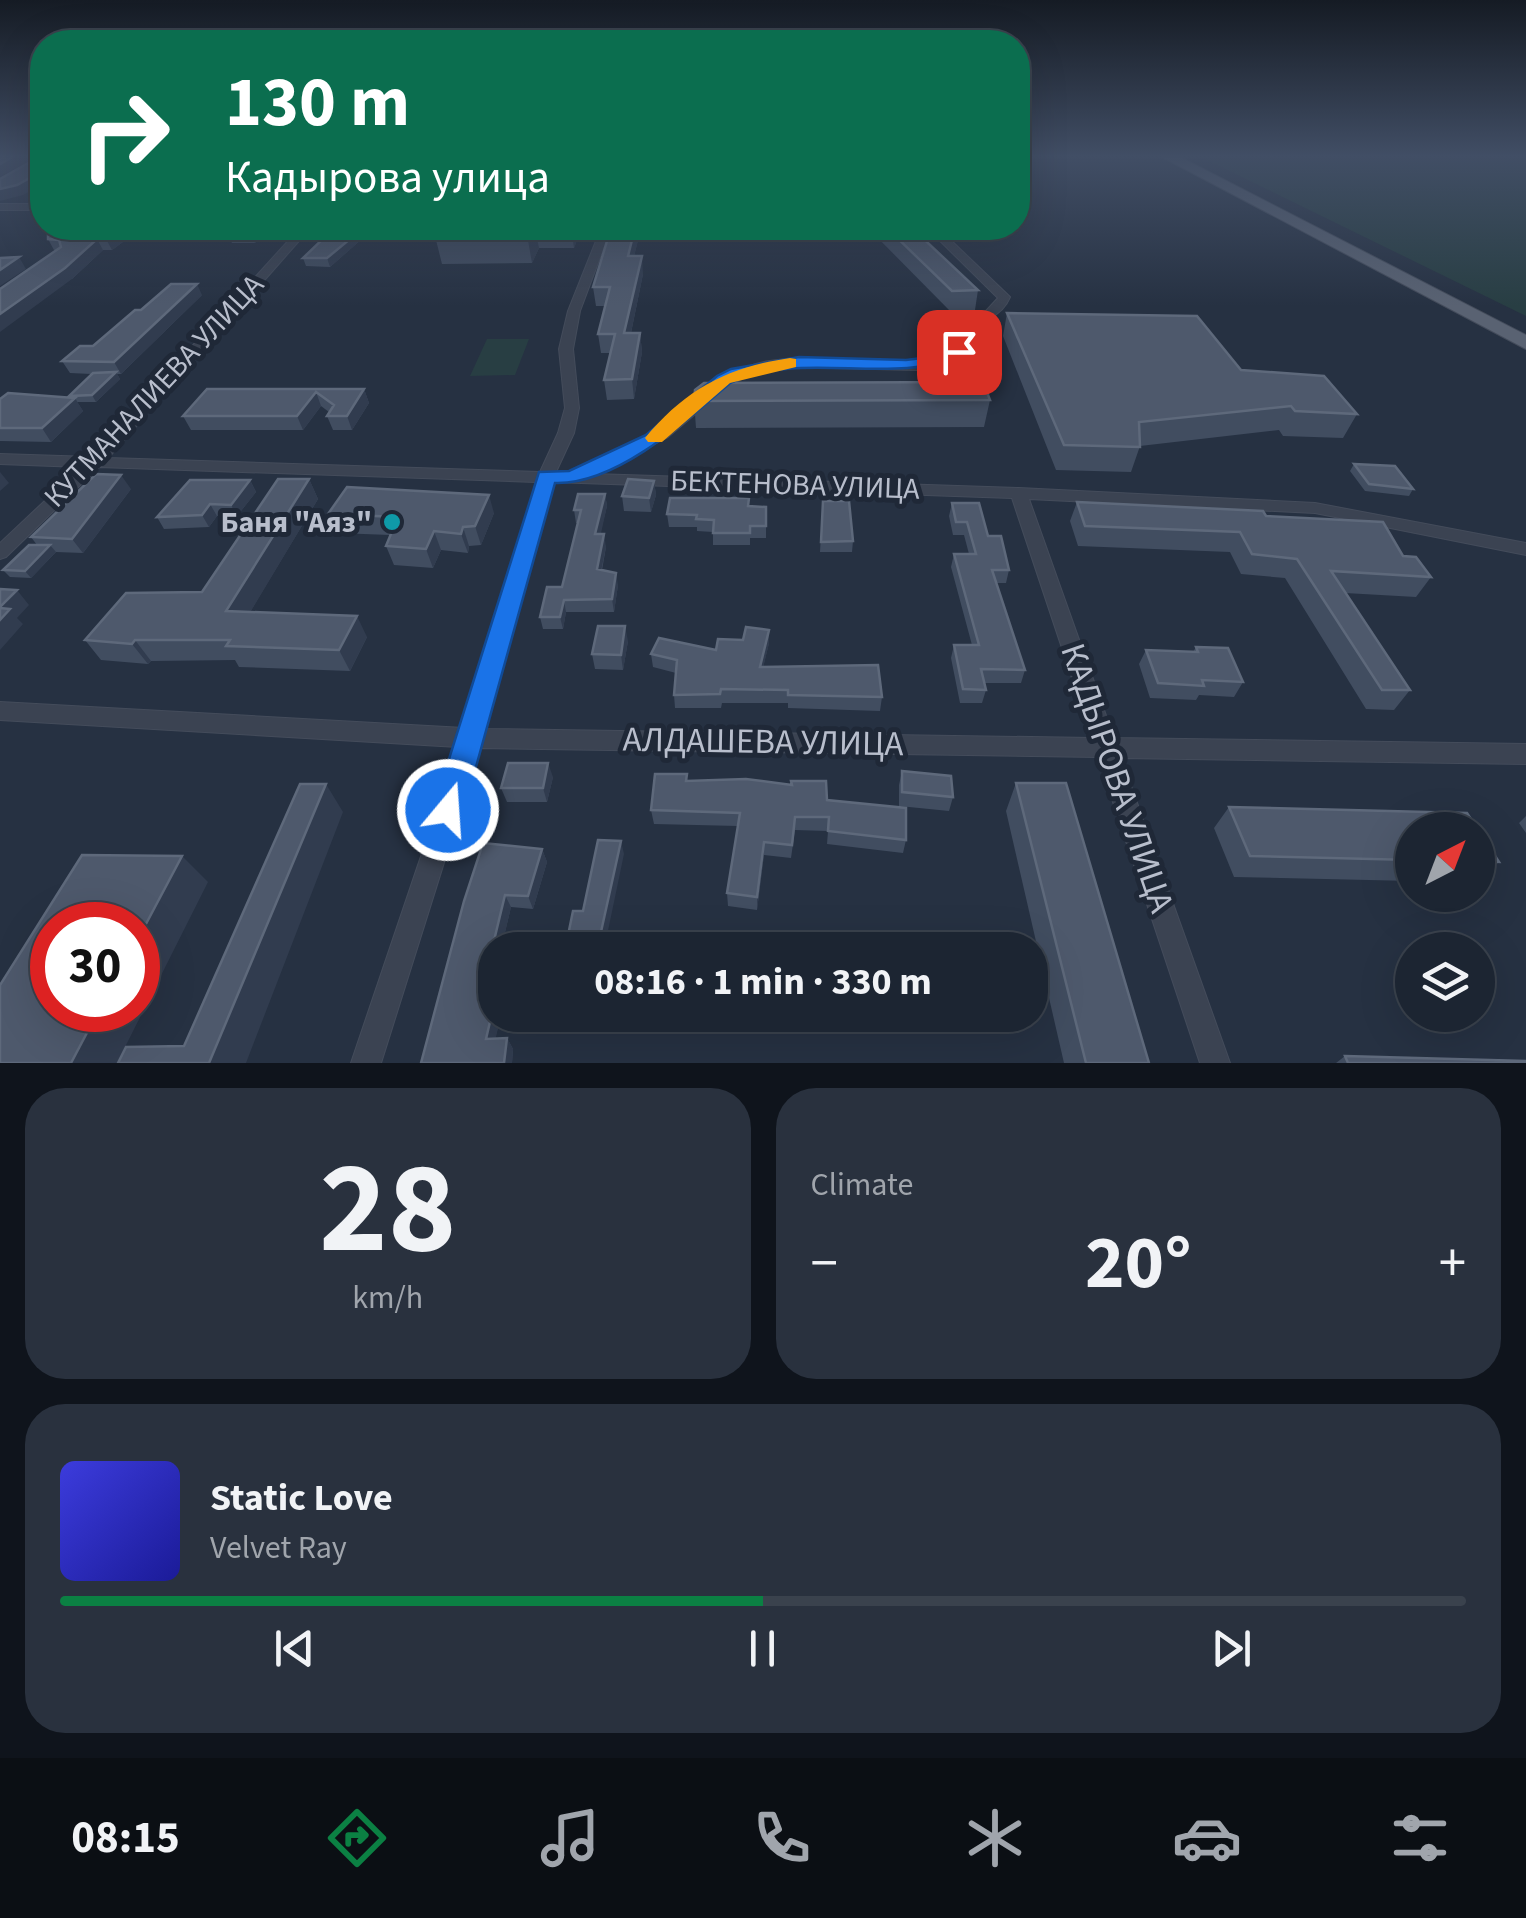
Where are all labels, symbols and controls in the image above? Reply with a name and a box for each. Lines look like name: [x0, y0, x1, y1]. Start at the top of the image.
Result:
text: 130 m: [225, 53, 410, 153]
icon: right: [60, 70, 190, 200]
text: Кадырова улица: [225, 146, 550, 210]
street label: КУТМАНАЛИЕВА УЛИЦА: [34, 264, 274, 517]
pin: [917, 310, 1002, 395]
icon: arrive: [932, 325, 987, 380]
street label: БЕКТЕНОВА УЛИЦА: [670, 459, 921, 511]
place label: Баня "Аяз": [221, 501, 372, 544]
marker: Баня "Аяз": [381, 511, 403, 533]
street label: КАДЫРОВА УЛИЦА: [1048, 637, 1186, 919]
street label: АЛДАШЕВА УЛИЦА: [622, 715, 904, 769]
position arrow: [396, 758, 500, 862]
north arrow: [1395, 812, 1495, 912]
map controls: [1395, 812, 1495, 1032]
speed limit sign: 30: [30, 902, 160, 1032]
button: layers: [1395, 932, 1495, 1032]
text: 08:16 · 1 min · 330 m: [594, 955, 932, 1009]
text: 28: [319, 1117, 456, 1302]
text: Climate: [811, 1162, 913, 1208]
text: 20°: [1085, 1210, 1192, 1317]
text: −: [811, 1225, 838, 1303]
text: +: [1439, 1225, 1466, 1303]
text: km/h: [352, 1275, 423, 1321]
text: Static Love: [210, 1471, 393, 1525]
text: Velvet Ray: [210, 1525, 347, 1571]
icon: previous: [267, 1621, 322, 1676]
icon: pause: [735, 1621, 790, 1676]
icon: next: [1204, 1621, 1259, 1676]
icon: directions: [322, 1803, 392, 1873]
icon: music: [535, 1803, 605, 1873]
icon: phone: [747, 1803, 817, 1873]
icon: climate: [960, 1803, 1030, 1873]
icon: car: [1172, 1803, 1242, 1873]
icon: filters: [1385, 1803, 1455, 1873]
text: 08:15: [71, 1806, 180, 1870]

